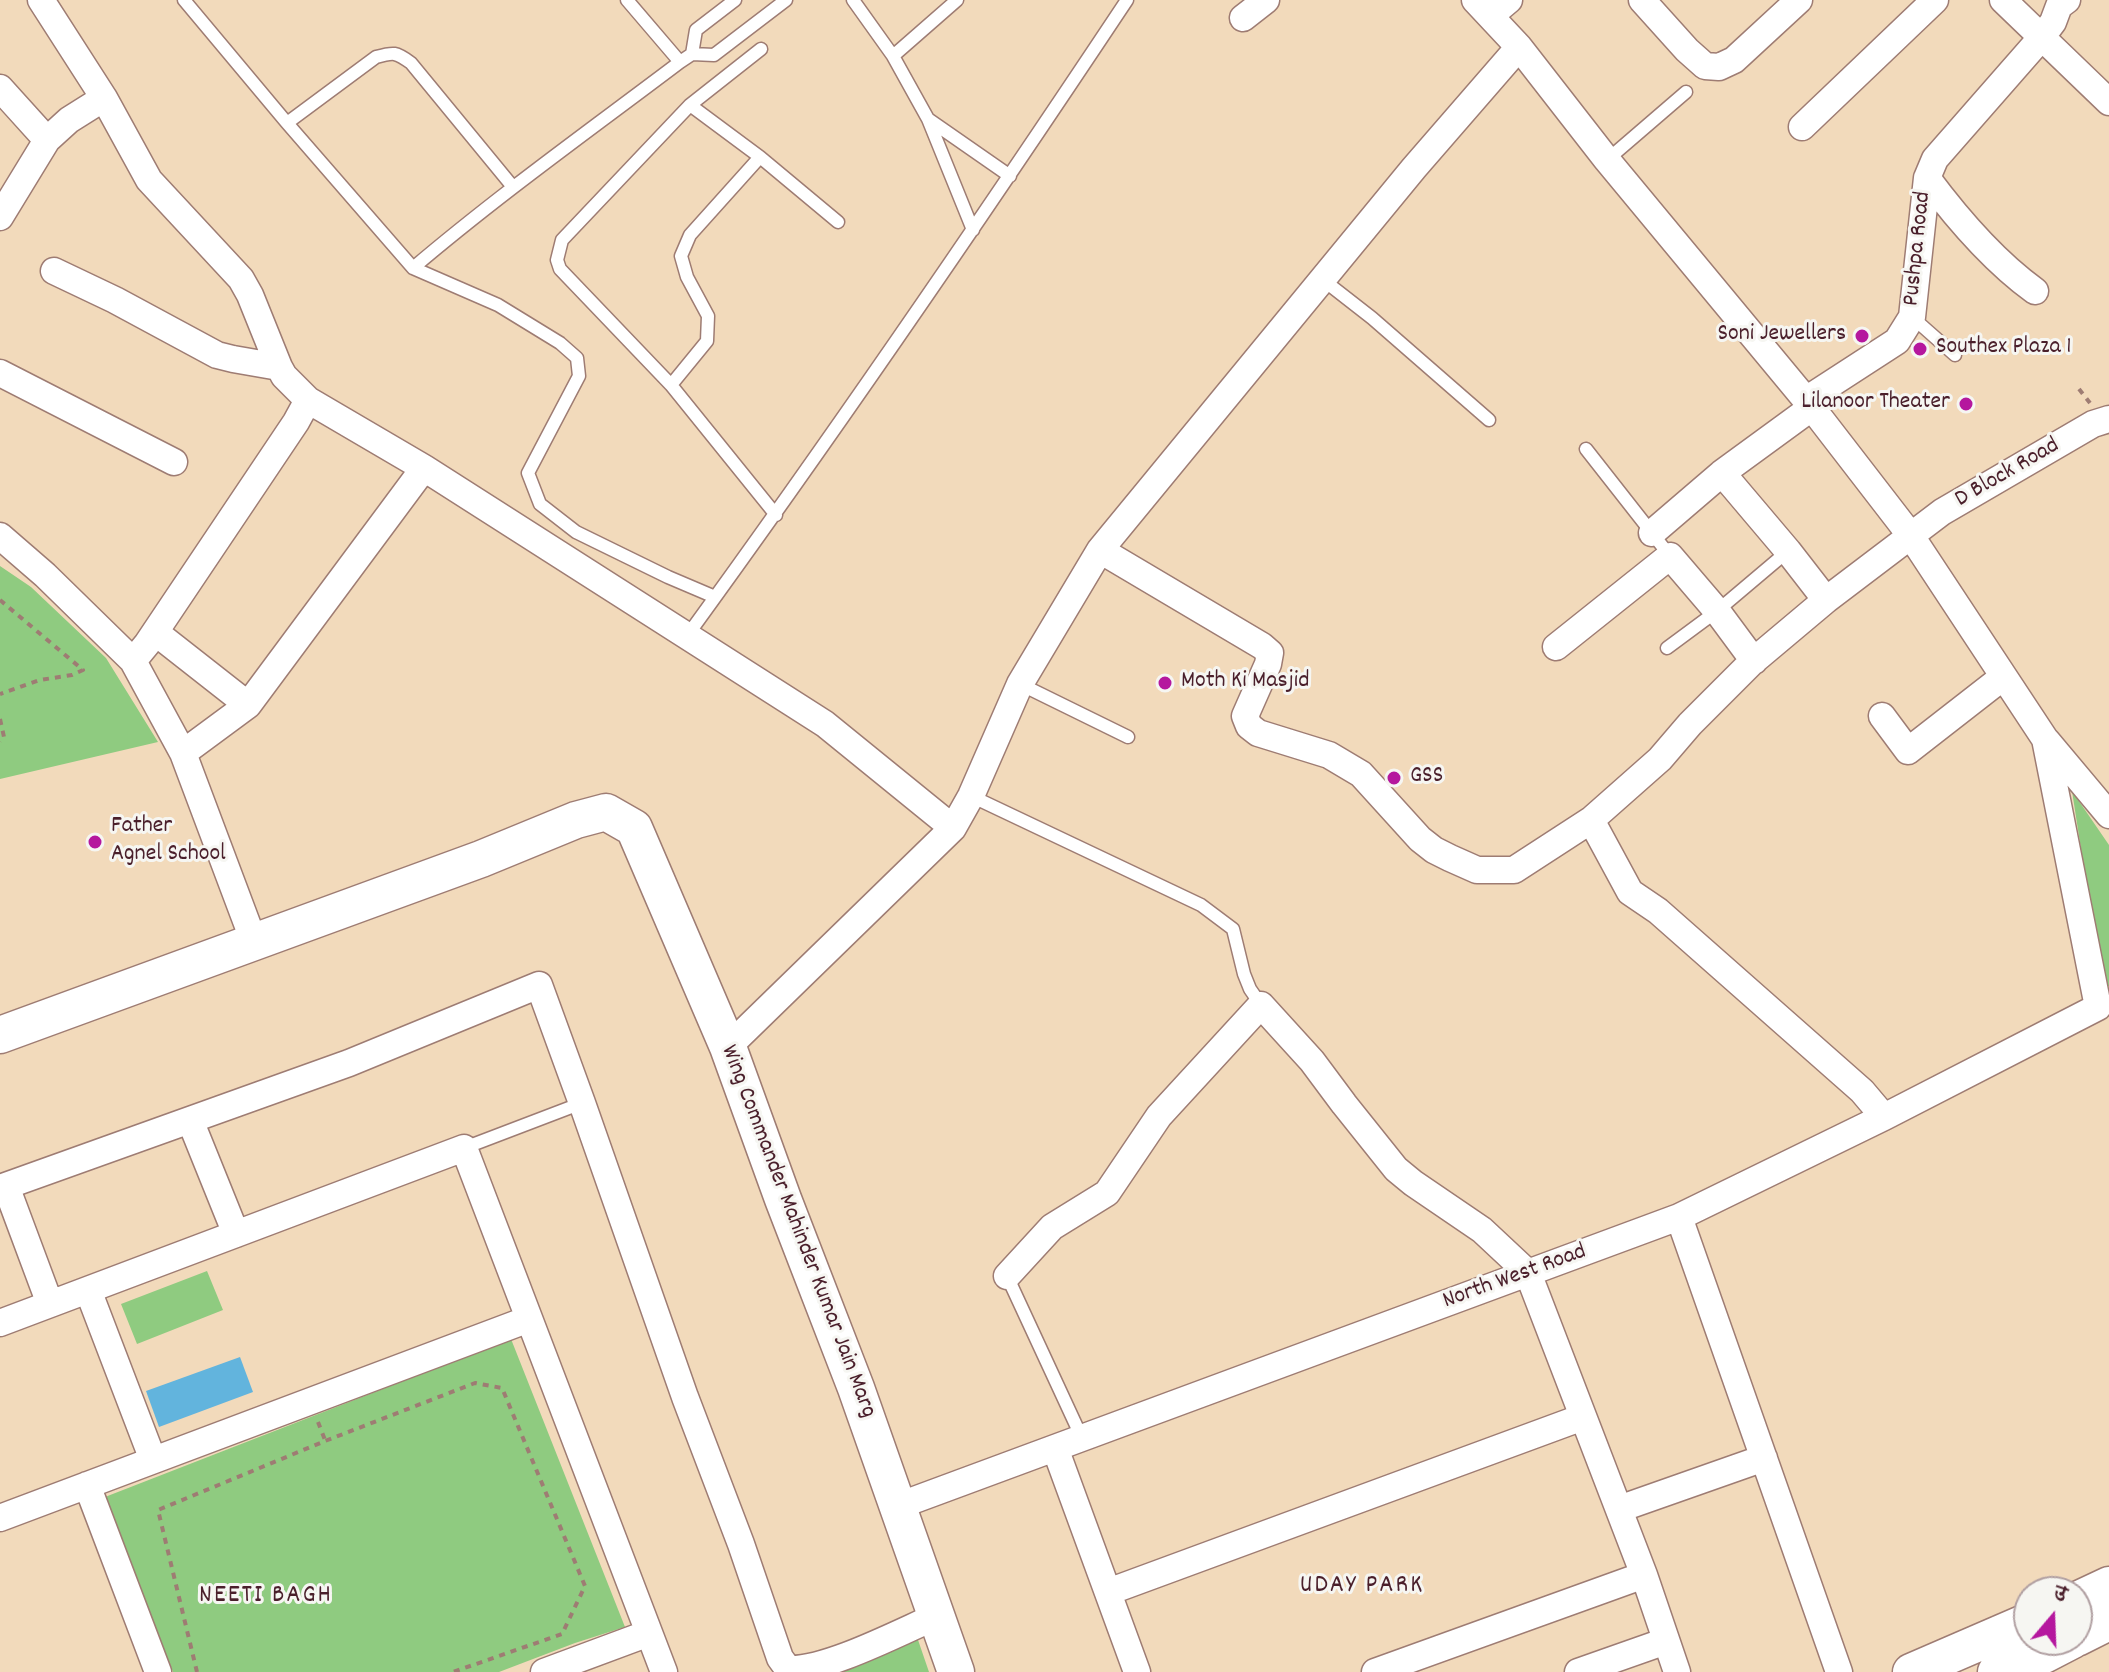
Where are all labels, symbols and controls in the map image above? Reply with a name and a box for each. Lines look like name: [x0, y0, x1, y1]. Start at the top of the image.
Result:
street label: Pushpa Road: [1899, 190, 1939, 308]
place label: Soni Jewellers: [1717, 322, 1846, 350]
marker: Soni Jewellers: [1853, 327, 1871, 345]
place label: Southex Plaza 1: [1936, 335, 2071, 363]
marker: Southex Plaza 1: [1911, 340, 1929, 358]
place label: Lilanoor Theater: [1801, 390, 1950, 418]
marker: Lilanoor Theater: [1957, 395, 1975, 413]
street label: D Block Road: [1951, 433, 2065, 515]
place label: Moth Ki Masjid: [1181, 669, 1309, 697]
marker: Moth Ki Masjid: [1156, 674, 1174, 692]
place label: GSS: [1410, 764, 1443, 792]
marker: GSS: [1385, 769, 1403, 787]
place label: Father Agnel School: [111, 814, 226, 870]
marker: Father Agnel School: [86, 833, 104, 851]
street label: Wing Commander Mahinder Kumar Jain Marg: [712, 1042, 882, 1422]
street label: North West Road: [1439, 1239, 1591, 1317]
district label: UDAY PARK: [1300, 1571, 1424, 1603]
north arrow: [2013, 1576, 2093, 1656]
text: उ: [2049, 1578, 2071, 1611]
district label: NEETI BAGH: [199, 1581, 333, 1613]

